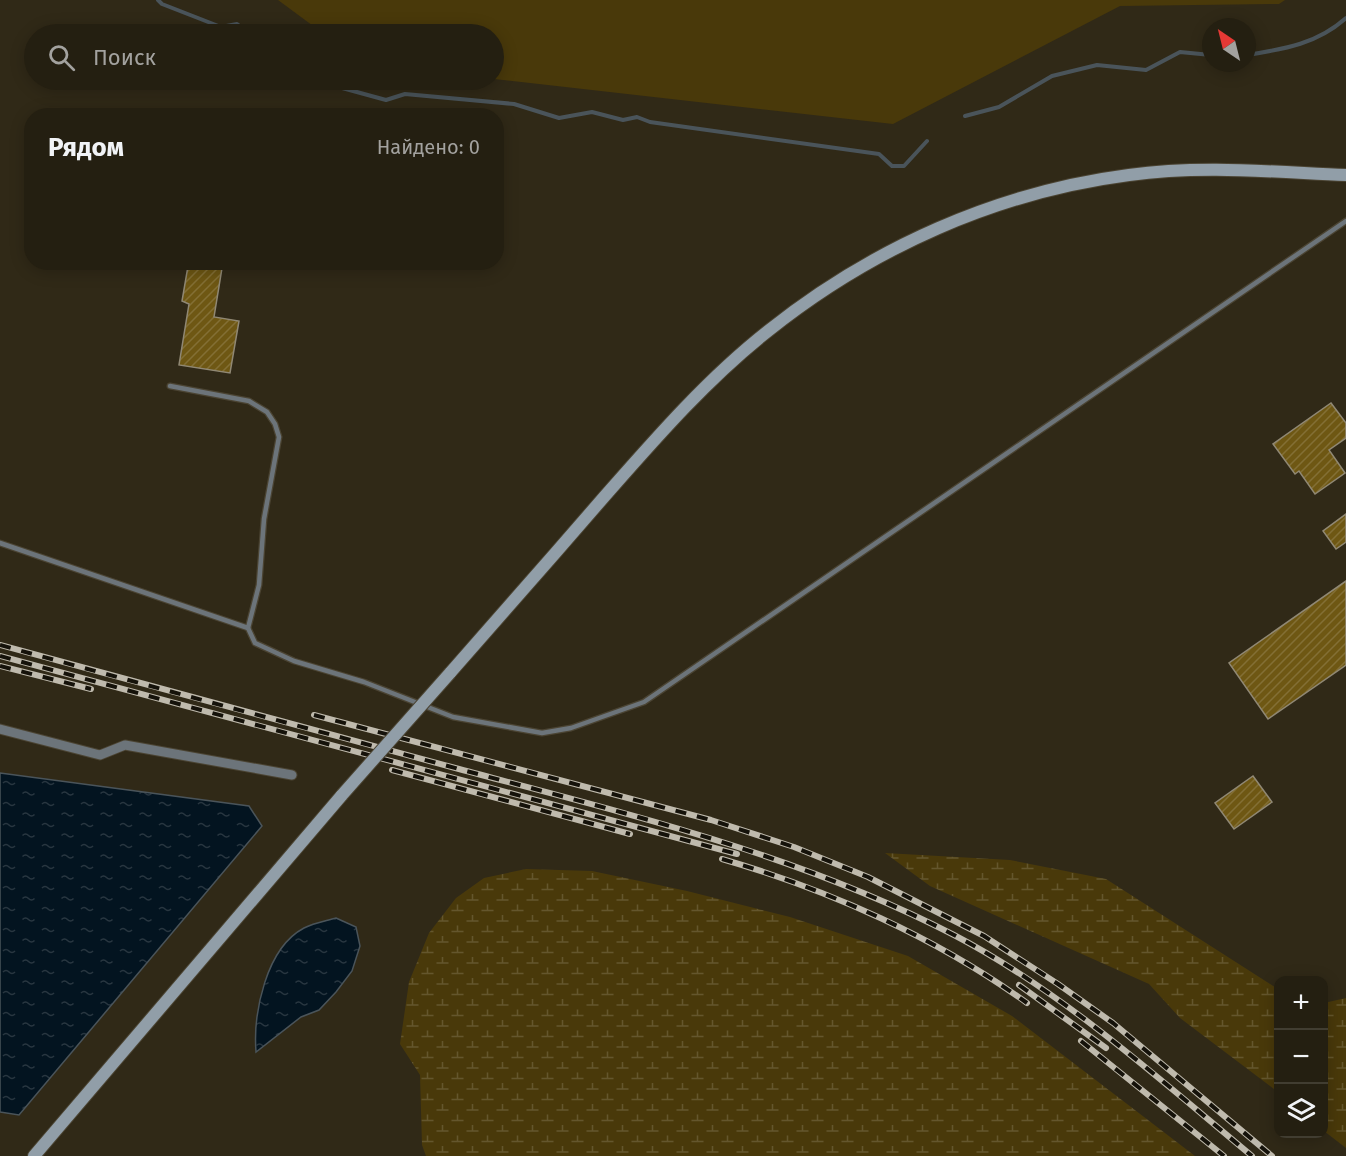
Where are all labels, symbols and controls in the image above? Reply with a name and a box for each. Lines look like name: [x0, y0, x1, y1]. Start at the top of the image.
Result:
north arrow: [1202, 18, 1256, 72]
search box: [24, 24, 504, 90]
icon: search: [45, 41, 78, 74]
text: Поиск: [93, 44, 156, 71]
text: Рядом: [48, 132, 124, 163]
text: Найдено: 0: [377, 135, 480, 159]
map controls: [1274, 976, 1328, 1138]
button: +: [1274, 976, 1328, 1030]
button: −: [1274, 1030, 1328, 1084]
button: layers: [1274, 1084, 1328, 1138]

